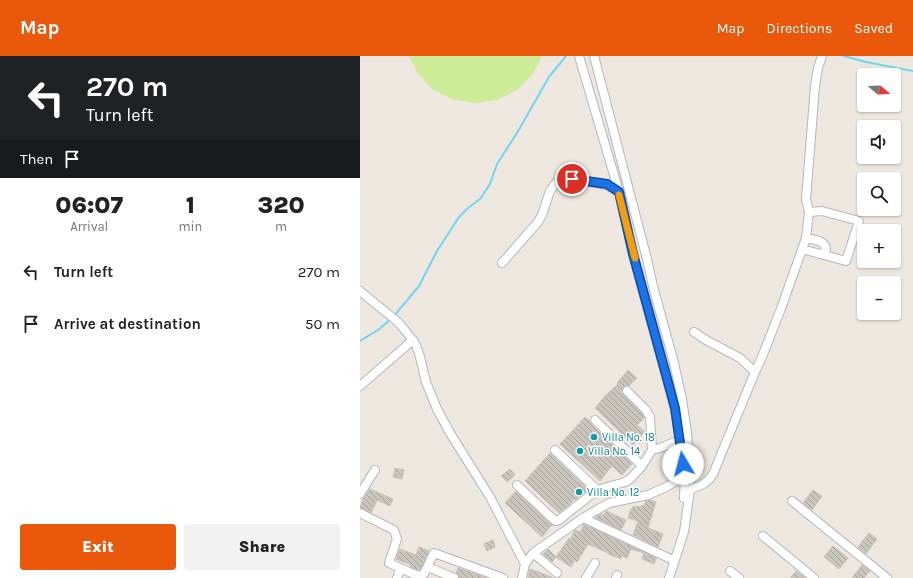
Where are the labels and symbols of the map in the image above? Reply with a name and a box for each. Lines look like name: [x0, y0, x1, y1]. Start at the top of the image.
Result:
north arrow: [857, 68, 901, 112]
pin: [555, 162, 589, 196]
place label: Villa No. 18: [602, 431, 655, 444]
marker: Villa No. 18: [589, 432, 599, 442]
position arrow: [662, 443, 704, 485]
place label: Villa No. 14: [588, 445, 640, 458]
marker: Villa No. 14: [575, 446, 585, 456]
place label: Villa No. 12: [587, 486, 639, 499]
marker: Villa No. 12: [574, 487, 584, 497]

